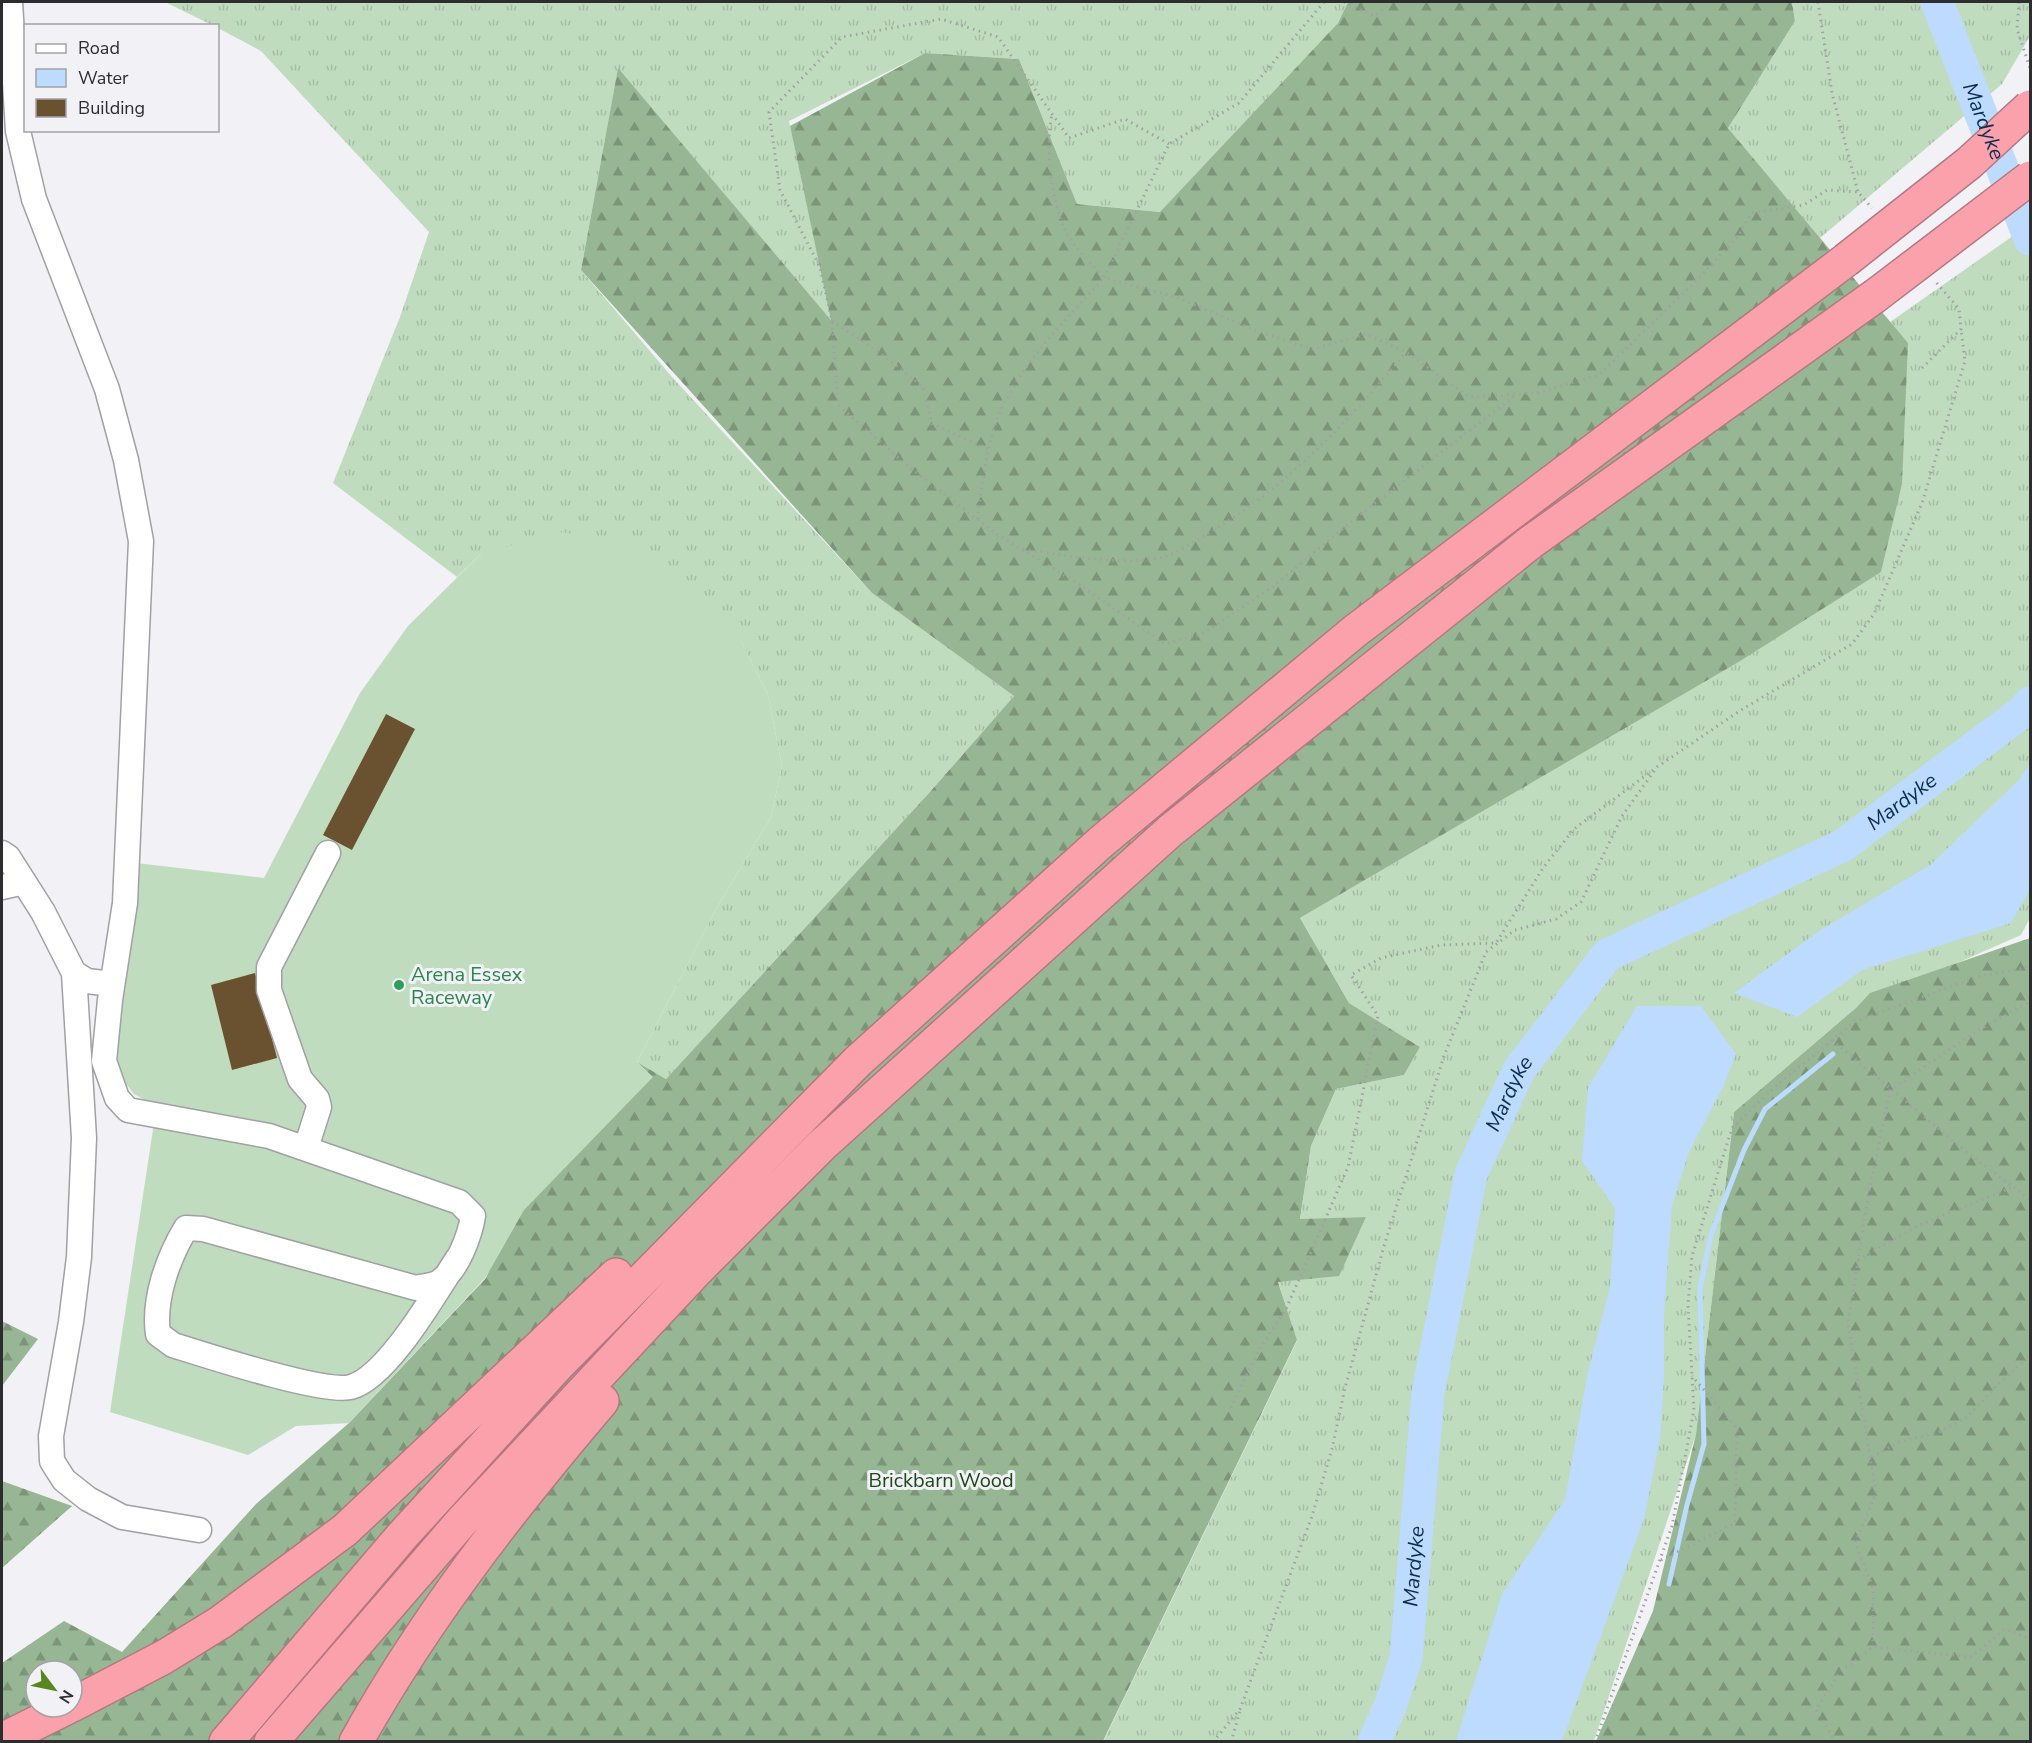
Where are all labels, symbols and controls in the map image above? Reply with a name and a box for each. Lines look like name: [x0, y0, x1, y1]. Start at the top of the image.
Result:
legend: [24, 24, 219, 132]
text: Road: [78, 36, 120, 60]
text: Water: [78, 66, 129, 90]
water label: Mardyke: [1956, 78, 2012, 164]
text: Building: [78, 96, 145, 120]
water label: Mardyke: [1861, 766, 1943, 837]
place label: Arena Essex Raceway: [411, 961, 523, 1011]
marker: Arena Essex Raceway: [392, 978, 406, 992]
water label: Mardyke: [1479, 1050, 1539, 1136]
park label: Brickbarn Wood: [868, 1467, 1014, 1494]
water label: Mardyke: [1396, 1525, 1431, 1608]
north arrow: [24, 1659, 84, 1719]
text: N: [53, 1686, 78, 1707]

